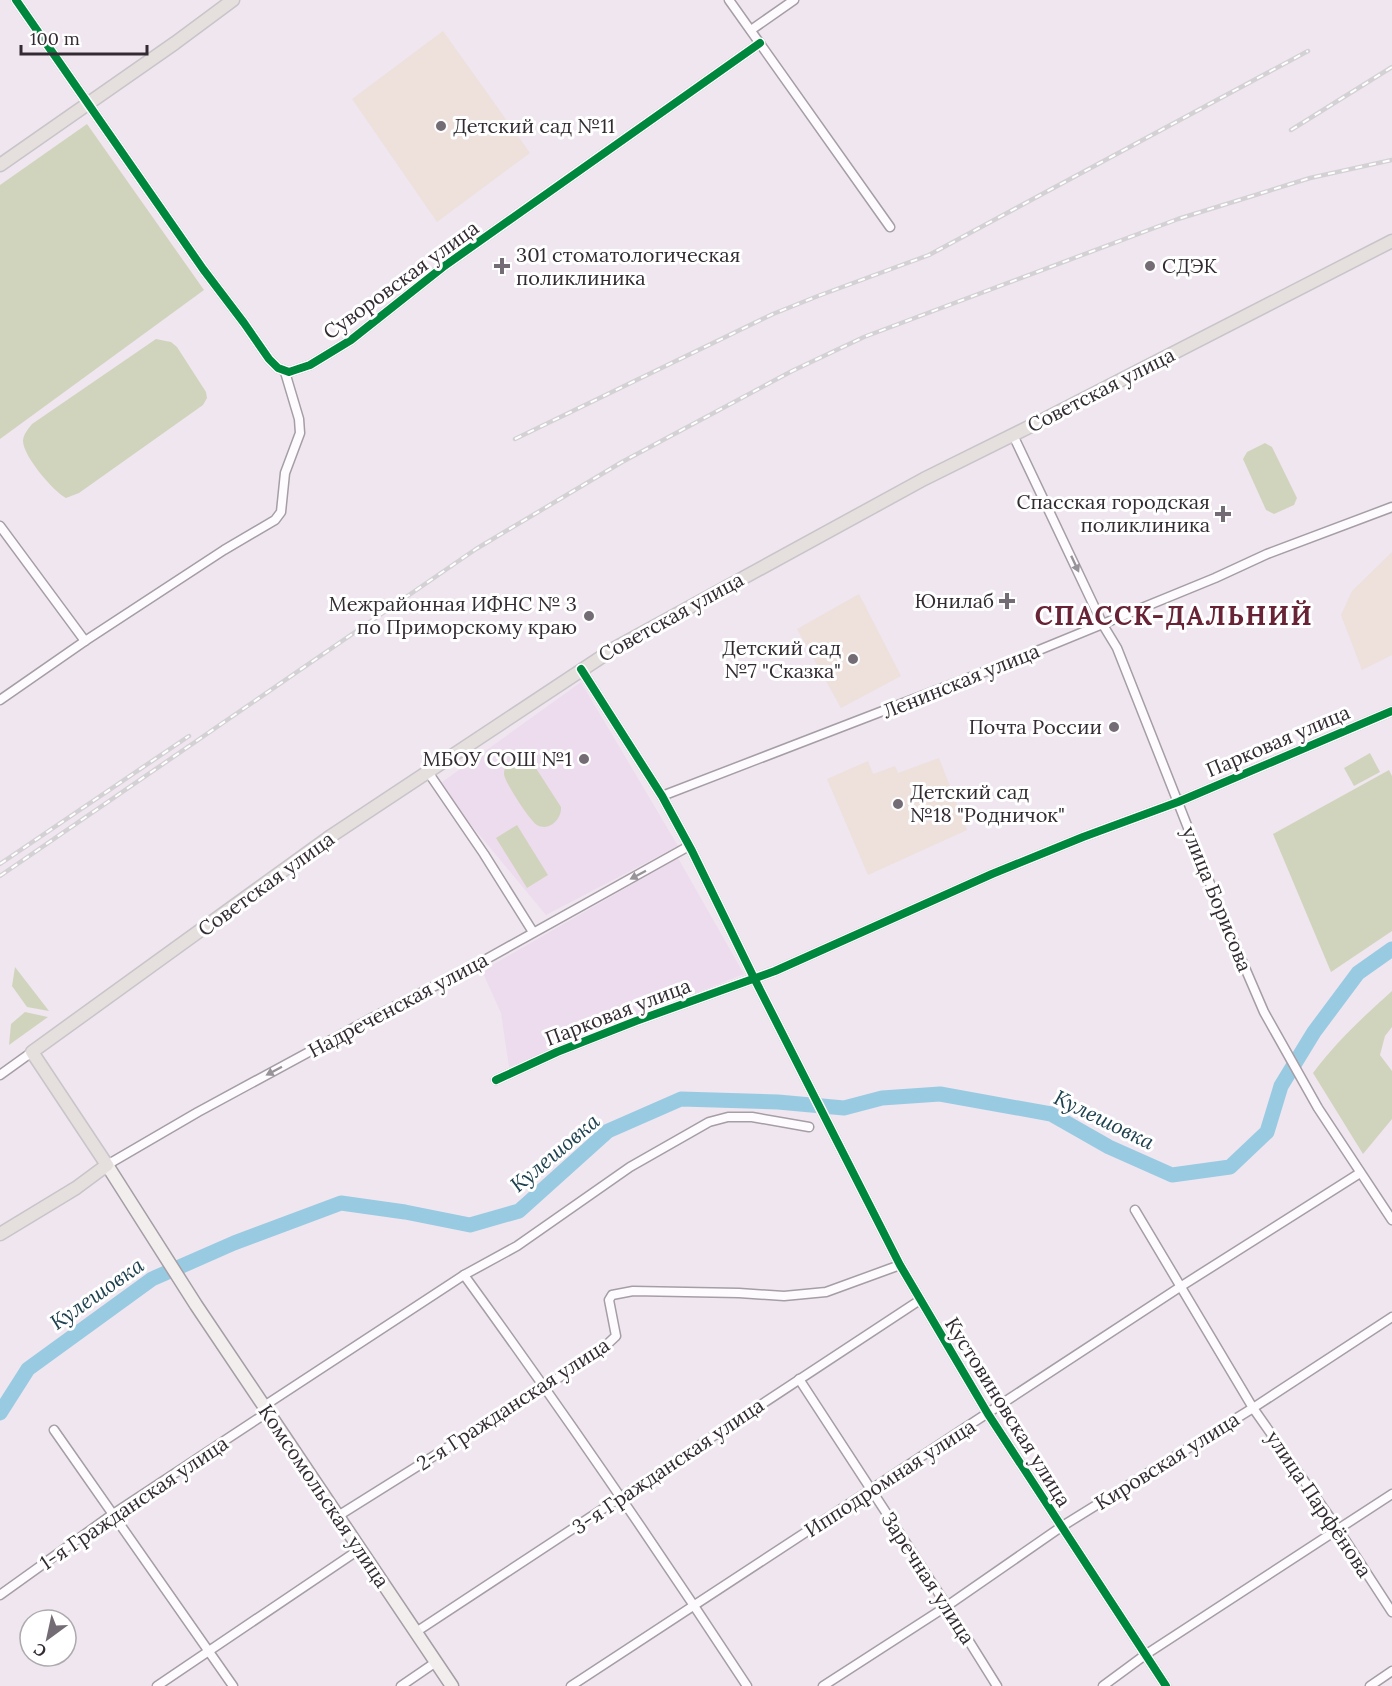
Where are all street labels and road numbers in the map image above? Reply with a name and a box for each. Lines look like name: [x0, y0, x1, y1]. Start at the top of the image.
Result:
street label: Суворовская улица: [318, 215, 483, 344]
street label: Советская улица: [1023, 342, 1179, 438]
street label: Советская улица: [594, 566, 748, 667]
street label: Ленинская улица: [879, 638, 1043, 723]
street label: Парковая улица: [1202, 699, 1354, 782]
street label: улица Борисова: [1177, 823, 1258, 975]
street label: Советская улица: [193, 826, 339, 941]
street label: Надреченская улица: [304, 947, 492, 1063]
street label: Парковая улица: [541, 972, 694, 1051]
street label: Кустовиновская улица: [940, 1312, 1077, 1511]
street label: 2-я Гражданская улица: [412, 1332, 614, 1475]
street label: 3-я Гражданская улица: [567, 1392, 768, 1539]
street label: Комсомольская улица: [254, 1399, 395, 1592]
street label: Кировская улица: [1090, 1406, 1244, 1515]
street label: Ипподромная улица: [800, 1413, 980, 1542]
street label: улица Парфёнова: [1261, 1426, 1378, 1582]
street label: 1-я Гражданская улица: [35, 1430, 233, 1575]
street label: Заречная улица: [876, 1507, 981, 1649]

